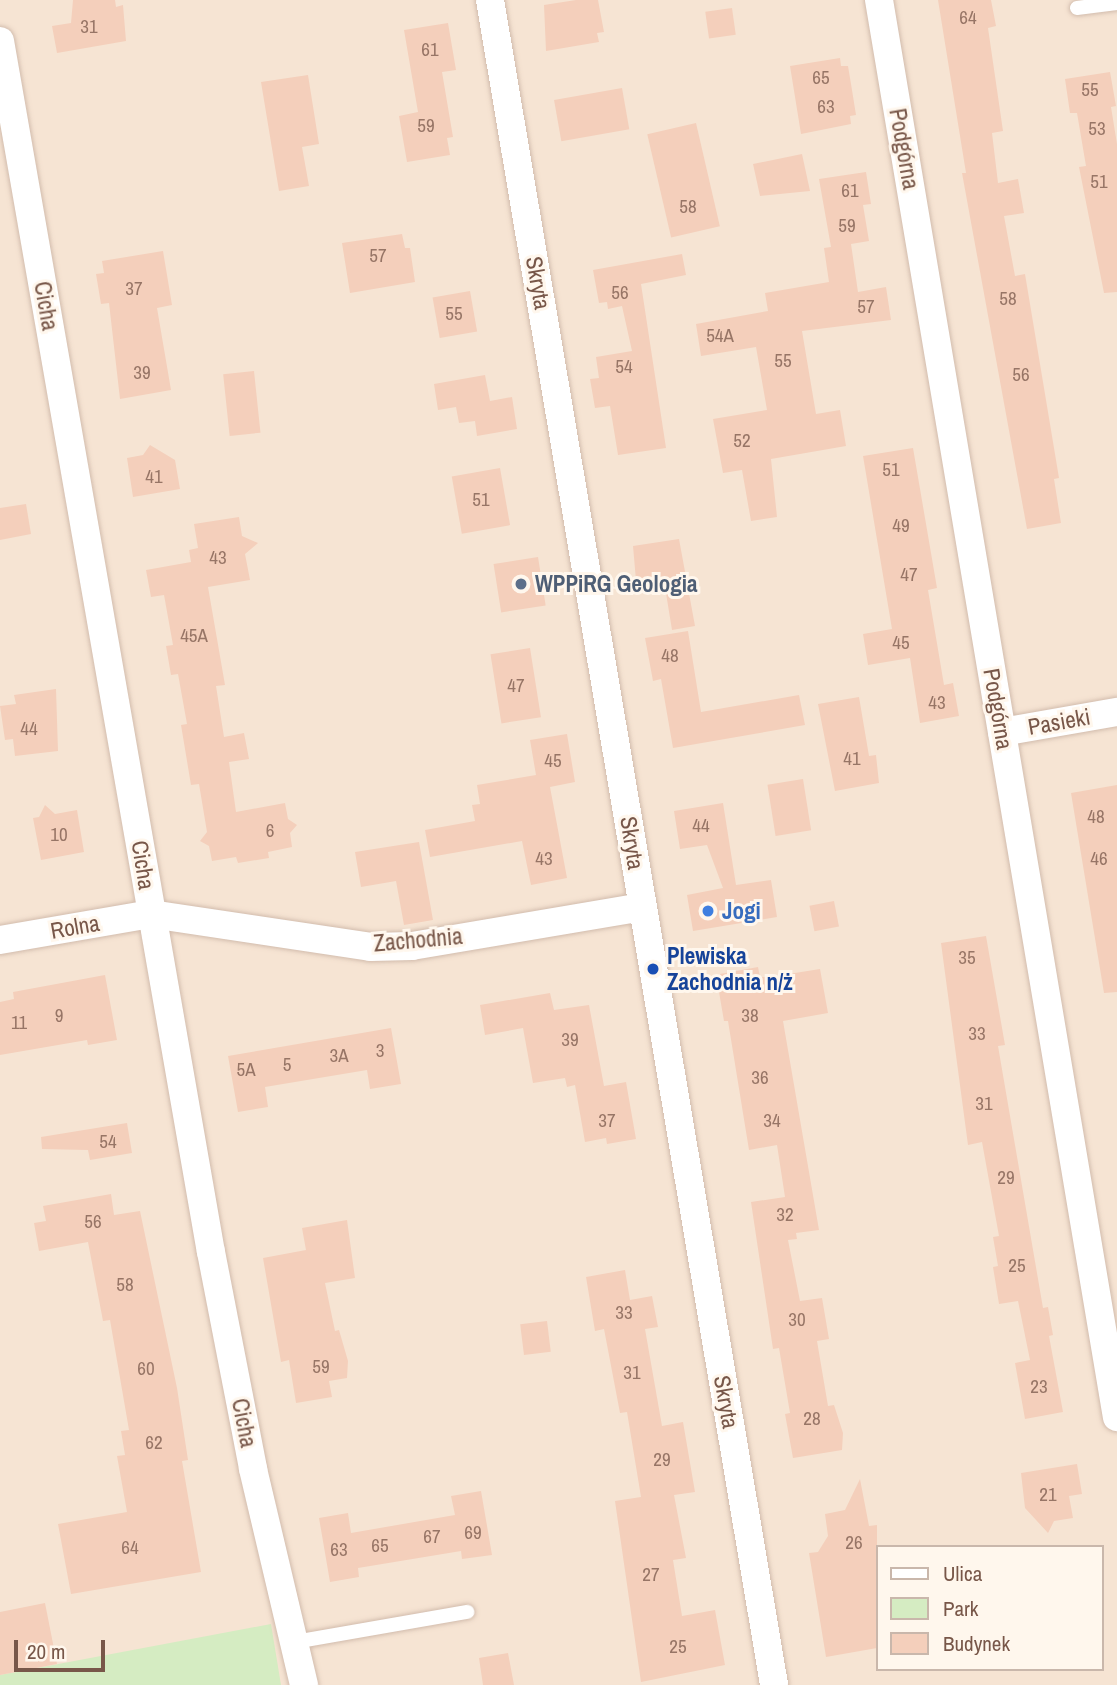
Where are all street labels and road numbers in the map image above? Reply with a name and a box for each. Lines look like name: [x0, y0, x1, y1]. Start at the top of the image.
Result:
street label: Podgórna: [883, 106, 925, 192]
street label: Skryta: [520, 254, 556, 312]
street label: Cicha: [28, 279, 64, 333]
street label: Podgórna: [977, 666, 1019, 752]
street label: Pasieki: [1026, 703, 1092, 741]
street label: Skryta: [614, 814, 650, 872]
street label: Cicha: [126, 839, 160, 891]
street label: Rolna: [48, 909, 102, 945]
street label: Zachodnia: [372, 922, 464, 958]
street label: Skryta: [708, 1373, 744, 1431]
street label: Cicha: [226, 1396, 262, 1450]

